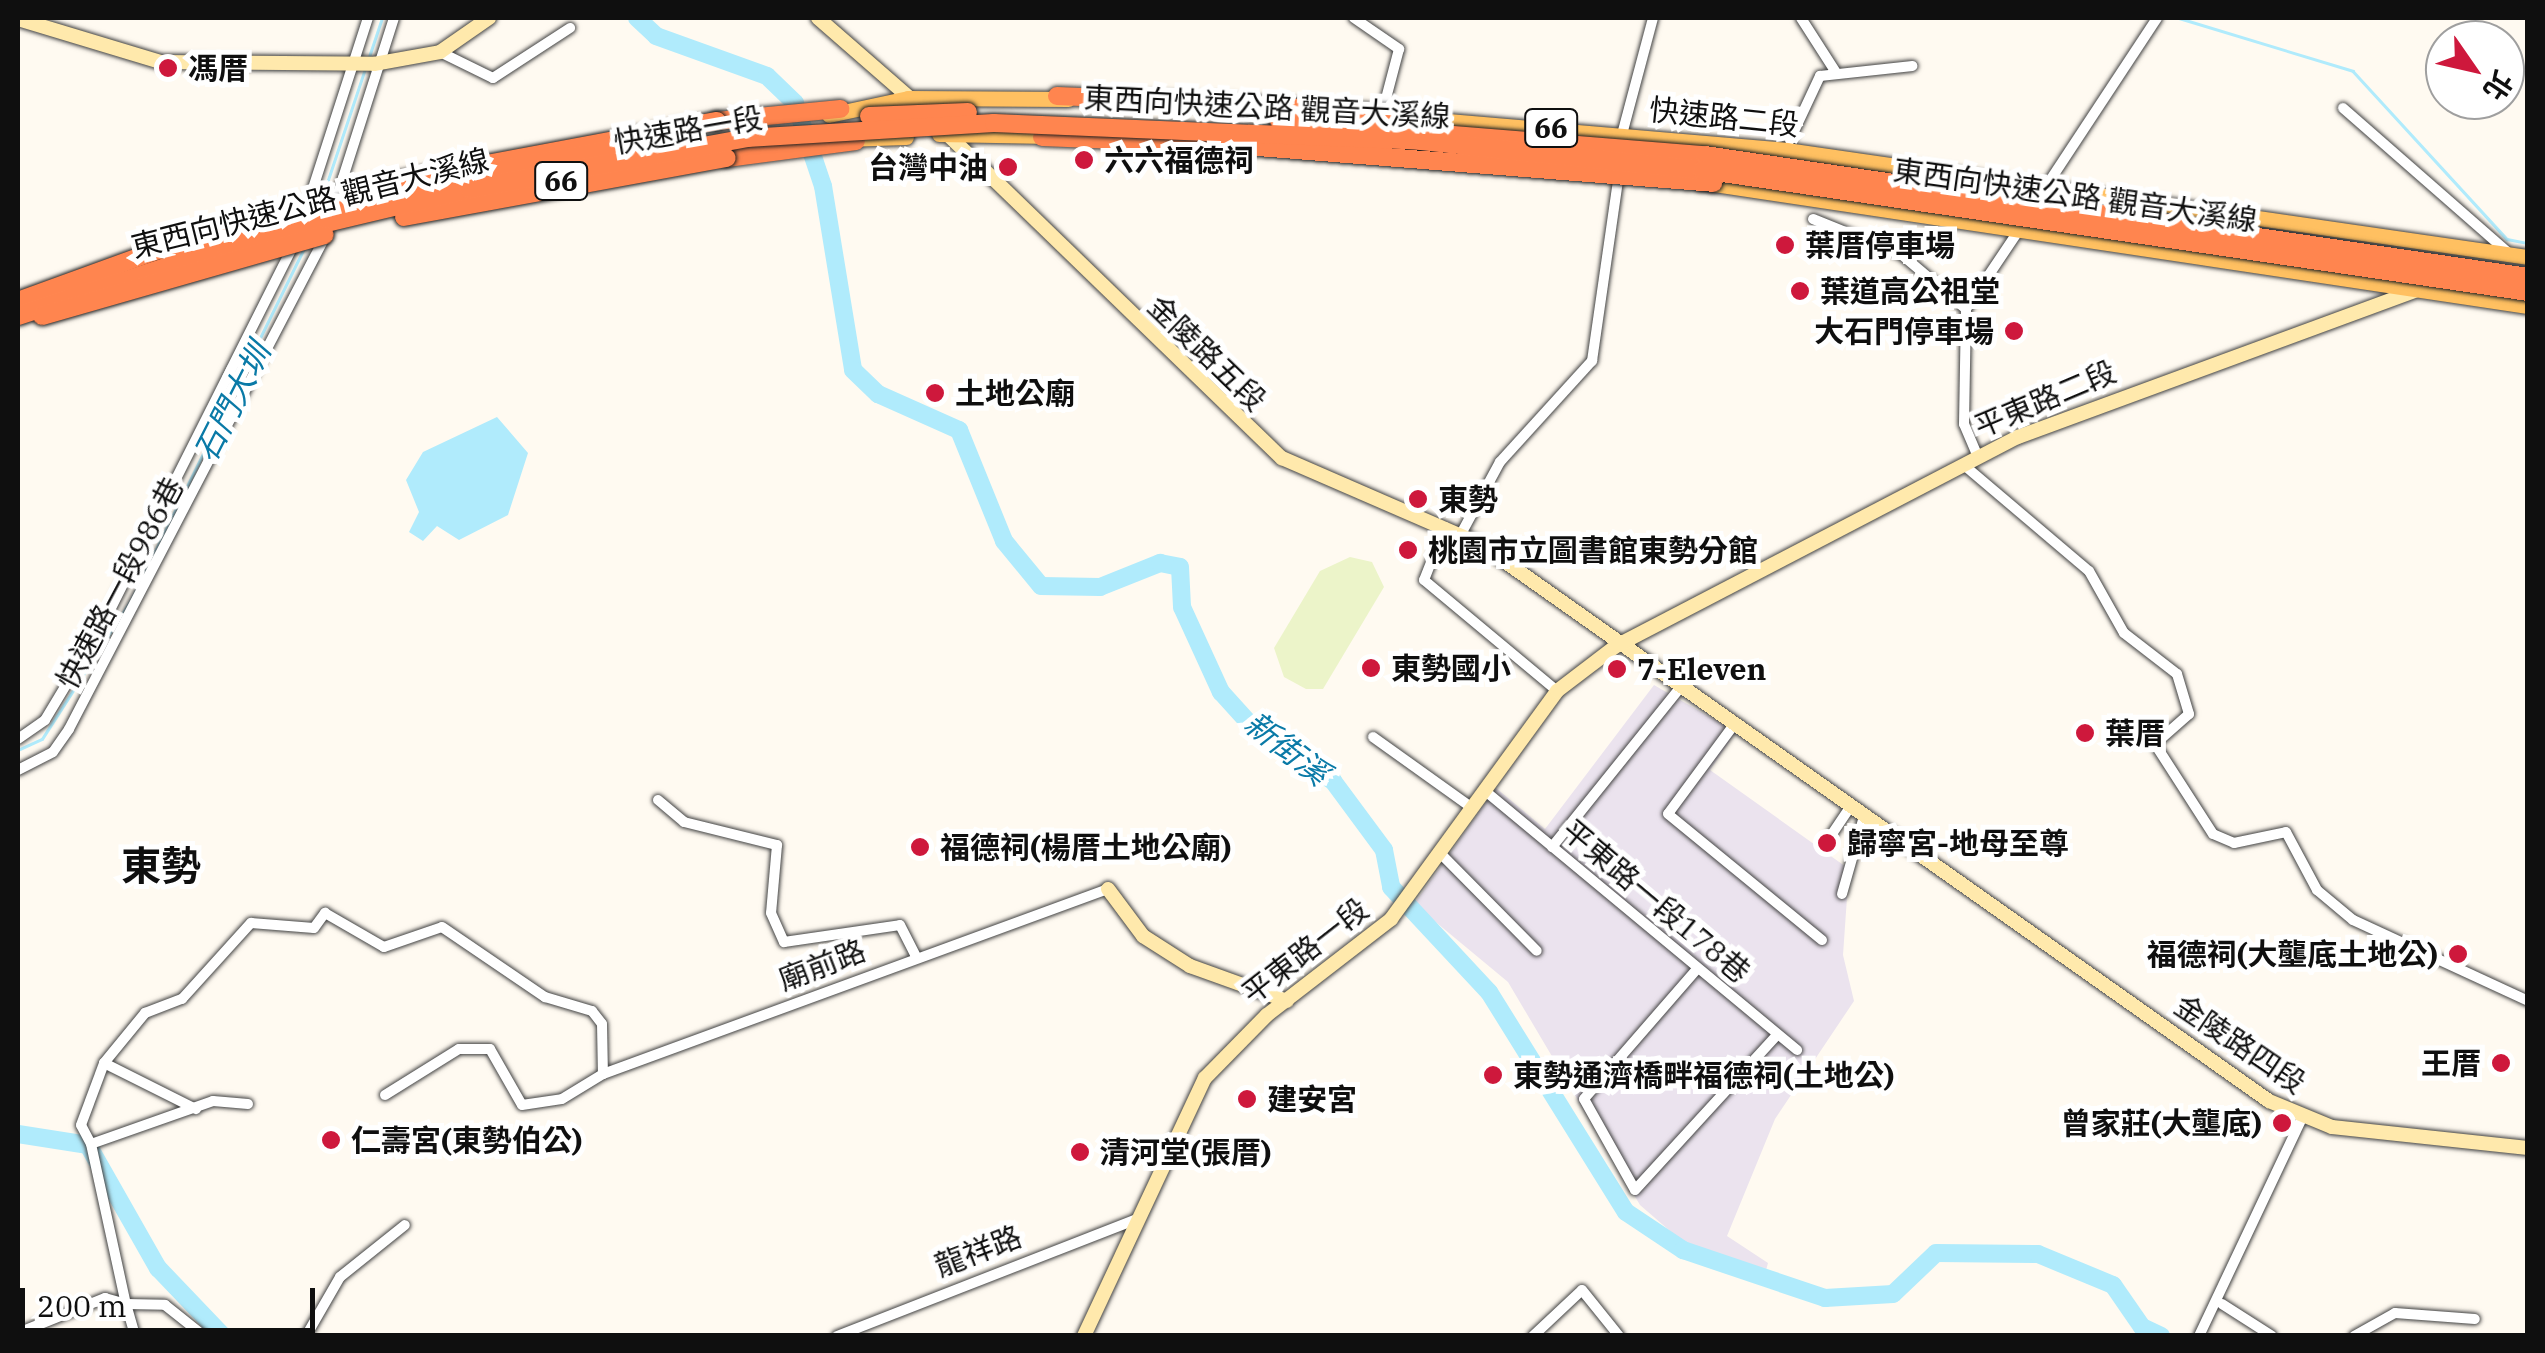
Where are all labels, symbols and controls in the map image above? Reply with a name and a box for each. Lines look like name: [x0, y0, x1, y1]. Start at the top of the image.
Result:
north arrow: [2425, 20, 2525, 120]
place label: 馮厝: [188, 50, 248, 86]
marker: 馮厝: [157, 57, 179, 79]
text: 北: [2475, 64, 2522, 108]
street label: 東西向快速公路 觀音大溪線: [1083, 79, 1451, 135]
street label: 快速路二段: [1648, 91, 1800, 143]
street label: 快速路一段: [611, 99, 765, 161]
road number: 66: [1524, 105, 1578, 151]
street label: 東西向快速公路 觀音大溪線: [128, 141, 492, 265]
place label: 六六福德祠: [1104, 142, 1254, 178]
place label: 台灣中油: [868, 149, 988, 185]
marker: 六六福德祠: [1073, 149, 1095, 171]
street label: 東西向快速公路 觀音大溪線: [1891, 152, 2259, 238]
marker: 台灣中油: [997, 156, 1019, 178]
road number: 66: [534, 158, 588, 204]
place label: 葉厝停車場: [1805, 227, 1955, 263]
marker: 葉厝停車場: [1774, 234, 1796, 256]
place label: 葉道高公祖堂: [1820, 273, 2000, 309]
marker: 葉道高公祖堂: [1789, 280, 1811, 302]
street label: 金陵路五段: [1141, 288, 1273, 418]
place label: 大石門停車場: [1814, 313, 1994, 349]
marker: 大石門停車場: [2003, 320, 2025, 342]
water label: 石門大圳: [186, 336, 278, 468]
street label: 平東路二段: [1969, 353, 2121, 445]
place label: 土地公廟: [955, 375, 1075, 411]
marker: 土地公廟: [924, 382, 946, 404]
street label: 快速路一段986巷: [49, 471, 191, 695]
place label: 東勢: [1438, 481, 1498, 517]
marker: 東勢: [1407, 488, 1429, 510]
place label: 桃園市立圖書館東勢分館: [1428, 532, 1758, 568]
marker: 桃園市立圖書館東勢分館: [1397, 539, 1419, 561]
place label: 東勢國小: [1391, 650, 1511, 686]
place label: 7-Eleven: [1637, 651, 1766, 687]
marker: 東勢國小: [1360, 657, 1382, 679]
marker: 7-Eleven: [1606, 658, 1628, 680]
water label: 新街溪: [1237, 703, 1337, 793]
place label: 葉厝: [2105, 715, 2165, 751]
marker: 葉厝: [2074, 722, 2096, 744]
street label: 平東路一段178巷: [1555, 812, 1757, 990]
place label: 歸寧宮-地母至尊: [1847, 825, 2069, 861]
place label: 福德祠(楊厝土地公廟): [940, 829, 1231, 865]
marker: 歸寧宮-地母至尊: [1816, 832, 1838, 854]
marker: 福德祠(楊厝土地公廟): [909, 836, 931, 858]
district label: 東勢: [121, 841, 201, 889]
street label: 平東路一段: [1235, 891, 1375, 1011]
street label: 廟前路: [774, 932, 870, 998]
place label: 福德祠(大壟底土地公): [2147, 936, 2438, 972]
marker: 福德祠(大壟底土地公): [2447, 943, 2469, 965]
street label: 金陵路四段: [2168, 987, 2312, 1101]
place label: 王厝: [2421, 1045, 2481, 1081]
marker: 王厝: [2490, 1052, 2512, 1074]
place label: 東勢通濟橋畔福德祠(土地公): [1513, 1057, 1894, 1093]
marker: 東勢通濟橋畔福德祠(土地公): [1482, 1064, 1504, 1086]
place label: 建安宮: [1267, 1081, 1357, 1117]
marker: 建安宮: [1236, 1088, 1258, 1110]
place label: 曾家莊(大壟底): [2061, 1105, 2262, 1141]
marker: 曾家莊(大壟底): [2271, 1112, 2293, 1134]
place label: 仁壽宮(東勢伯公): [351, 1122, 582, 1158]
marker: 仁壽宮(東勢伯公): [320, 1129, 342, 1151]
place label: 清河堂(張厝): [1100, 1134, 1271, 1170]
marker: 清河堂(張厝): [1069, 1141, 1091, 1163]
street label: 龍祥路: [930, 1218, 1026, 1284]
scale bar: [25, 1268, 320, 1330]
text: 200 m: [37, 1286, 127, 1325]

